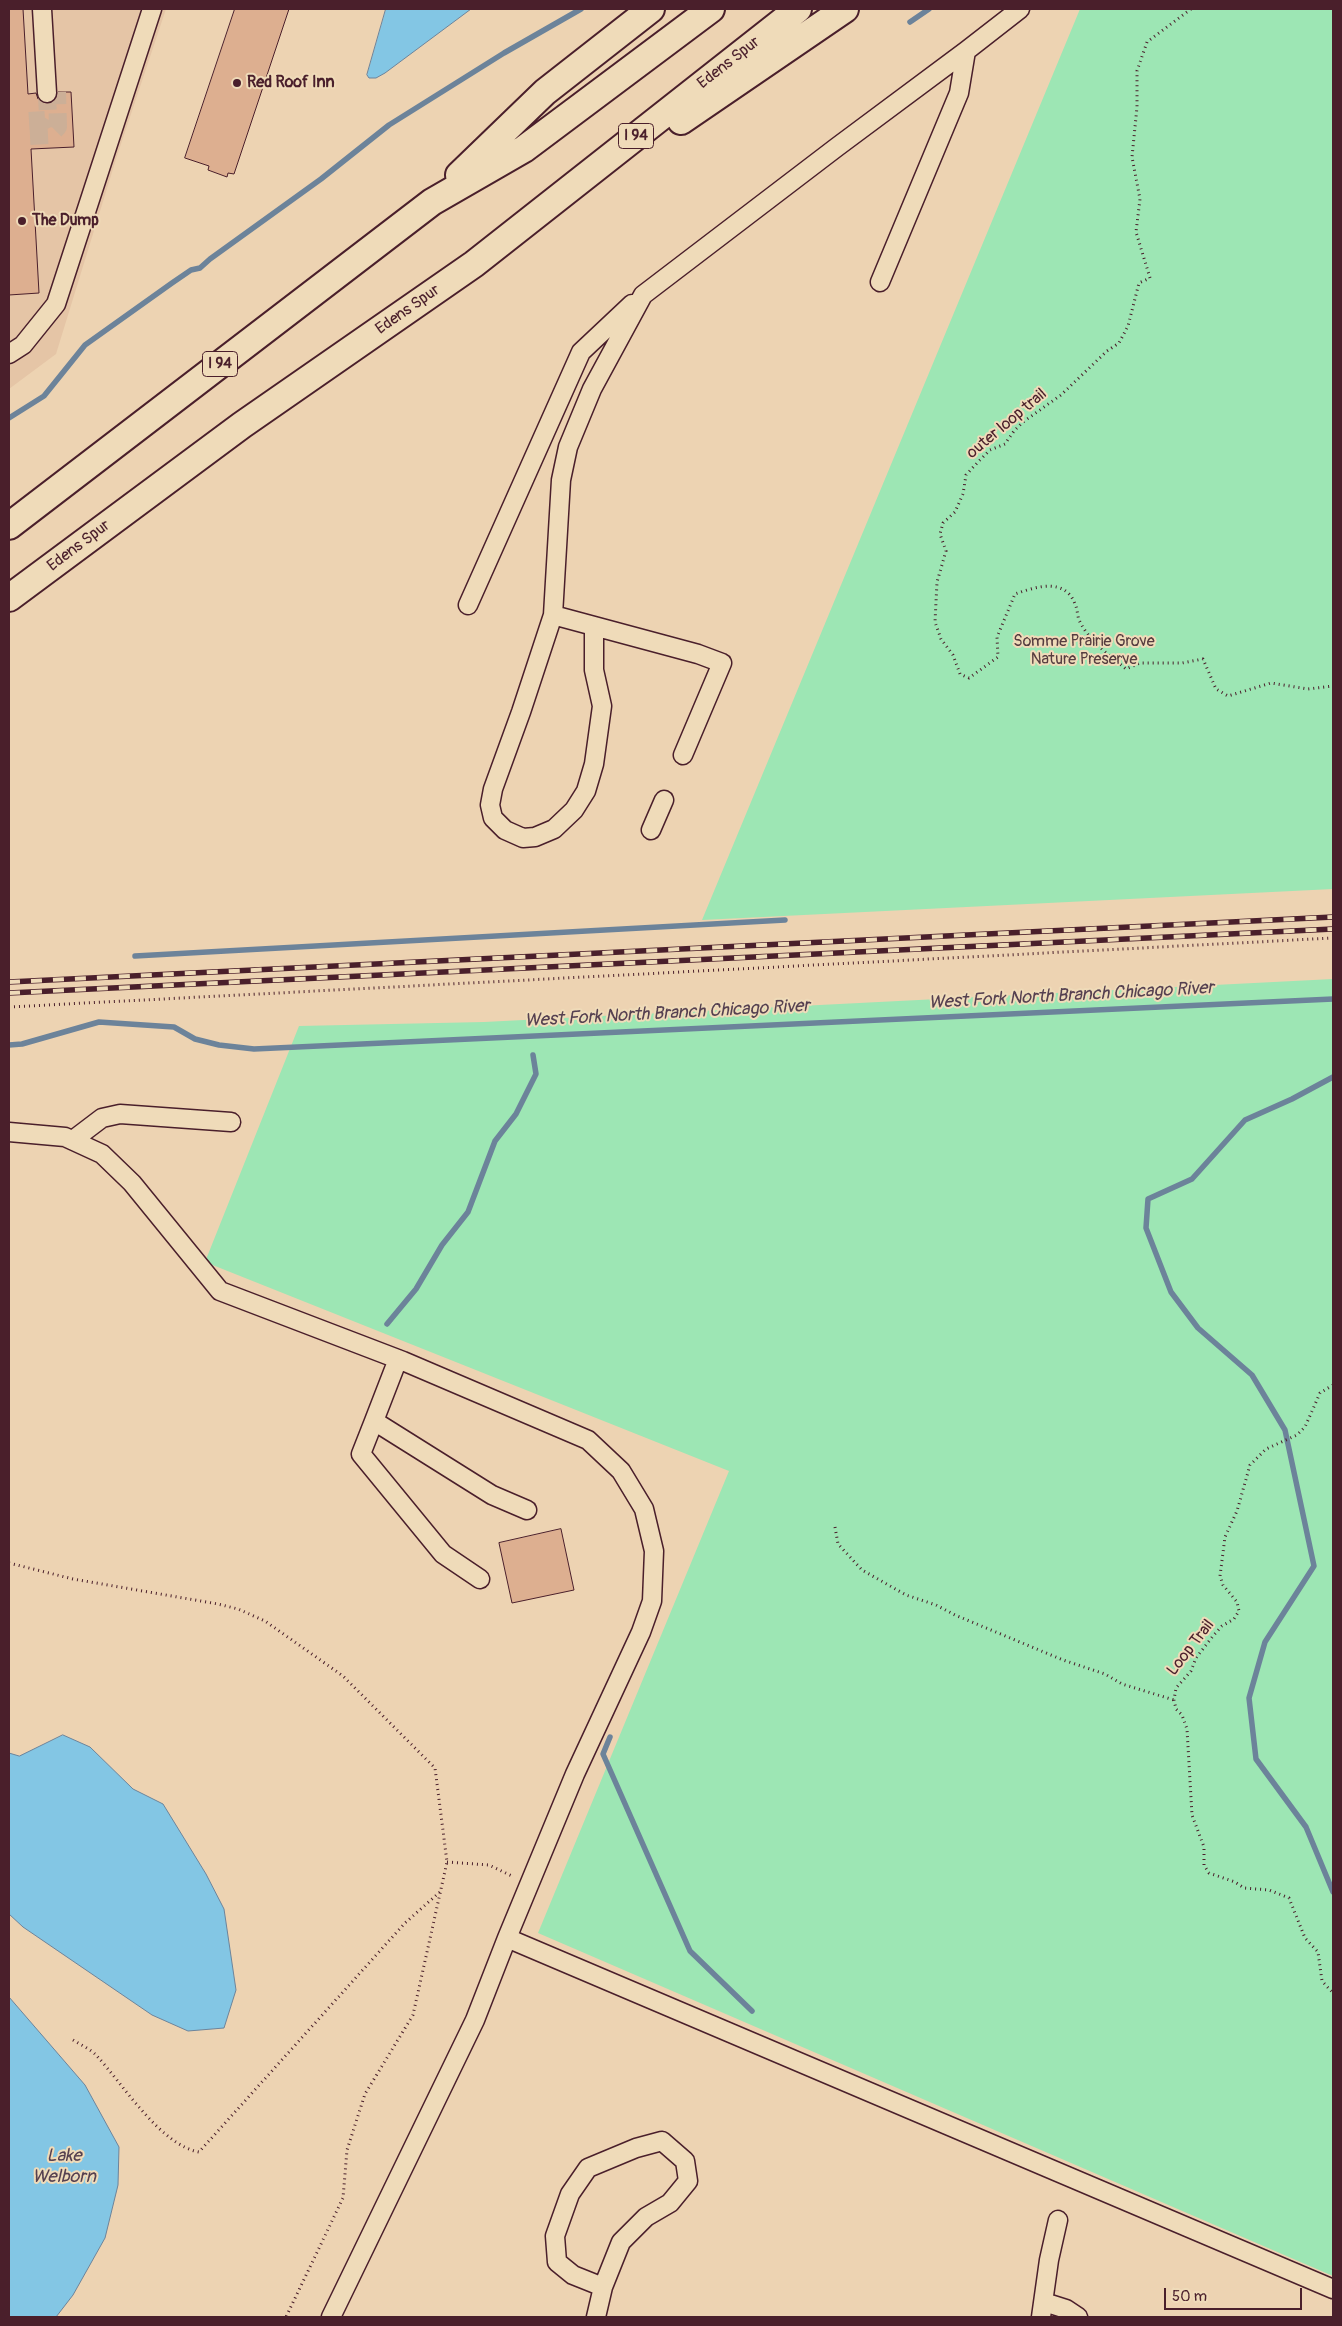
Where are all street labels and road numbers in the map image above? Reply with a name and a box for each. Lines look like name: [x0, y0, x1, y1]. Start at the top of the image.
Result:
street label: Edens Spur: [694, 33, 764, 93]
road number: I 94: [618, 124, 654, 148]
street label: Edens Spur: [372, 281, 444, 339]
road number: I 94: [202, 352, 238, 376]
street label: outer loop trail: [963, 385, 1051, 463]
street label: Edens Spur: [44, 516, 114, 576]
street label: Loop Trail: [1163, 1616, 1219, 1680]

